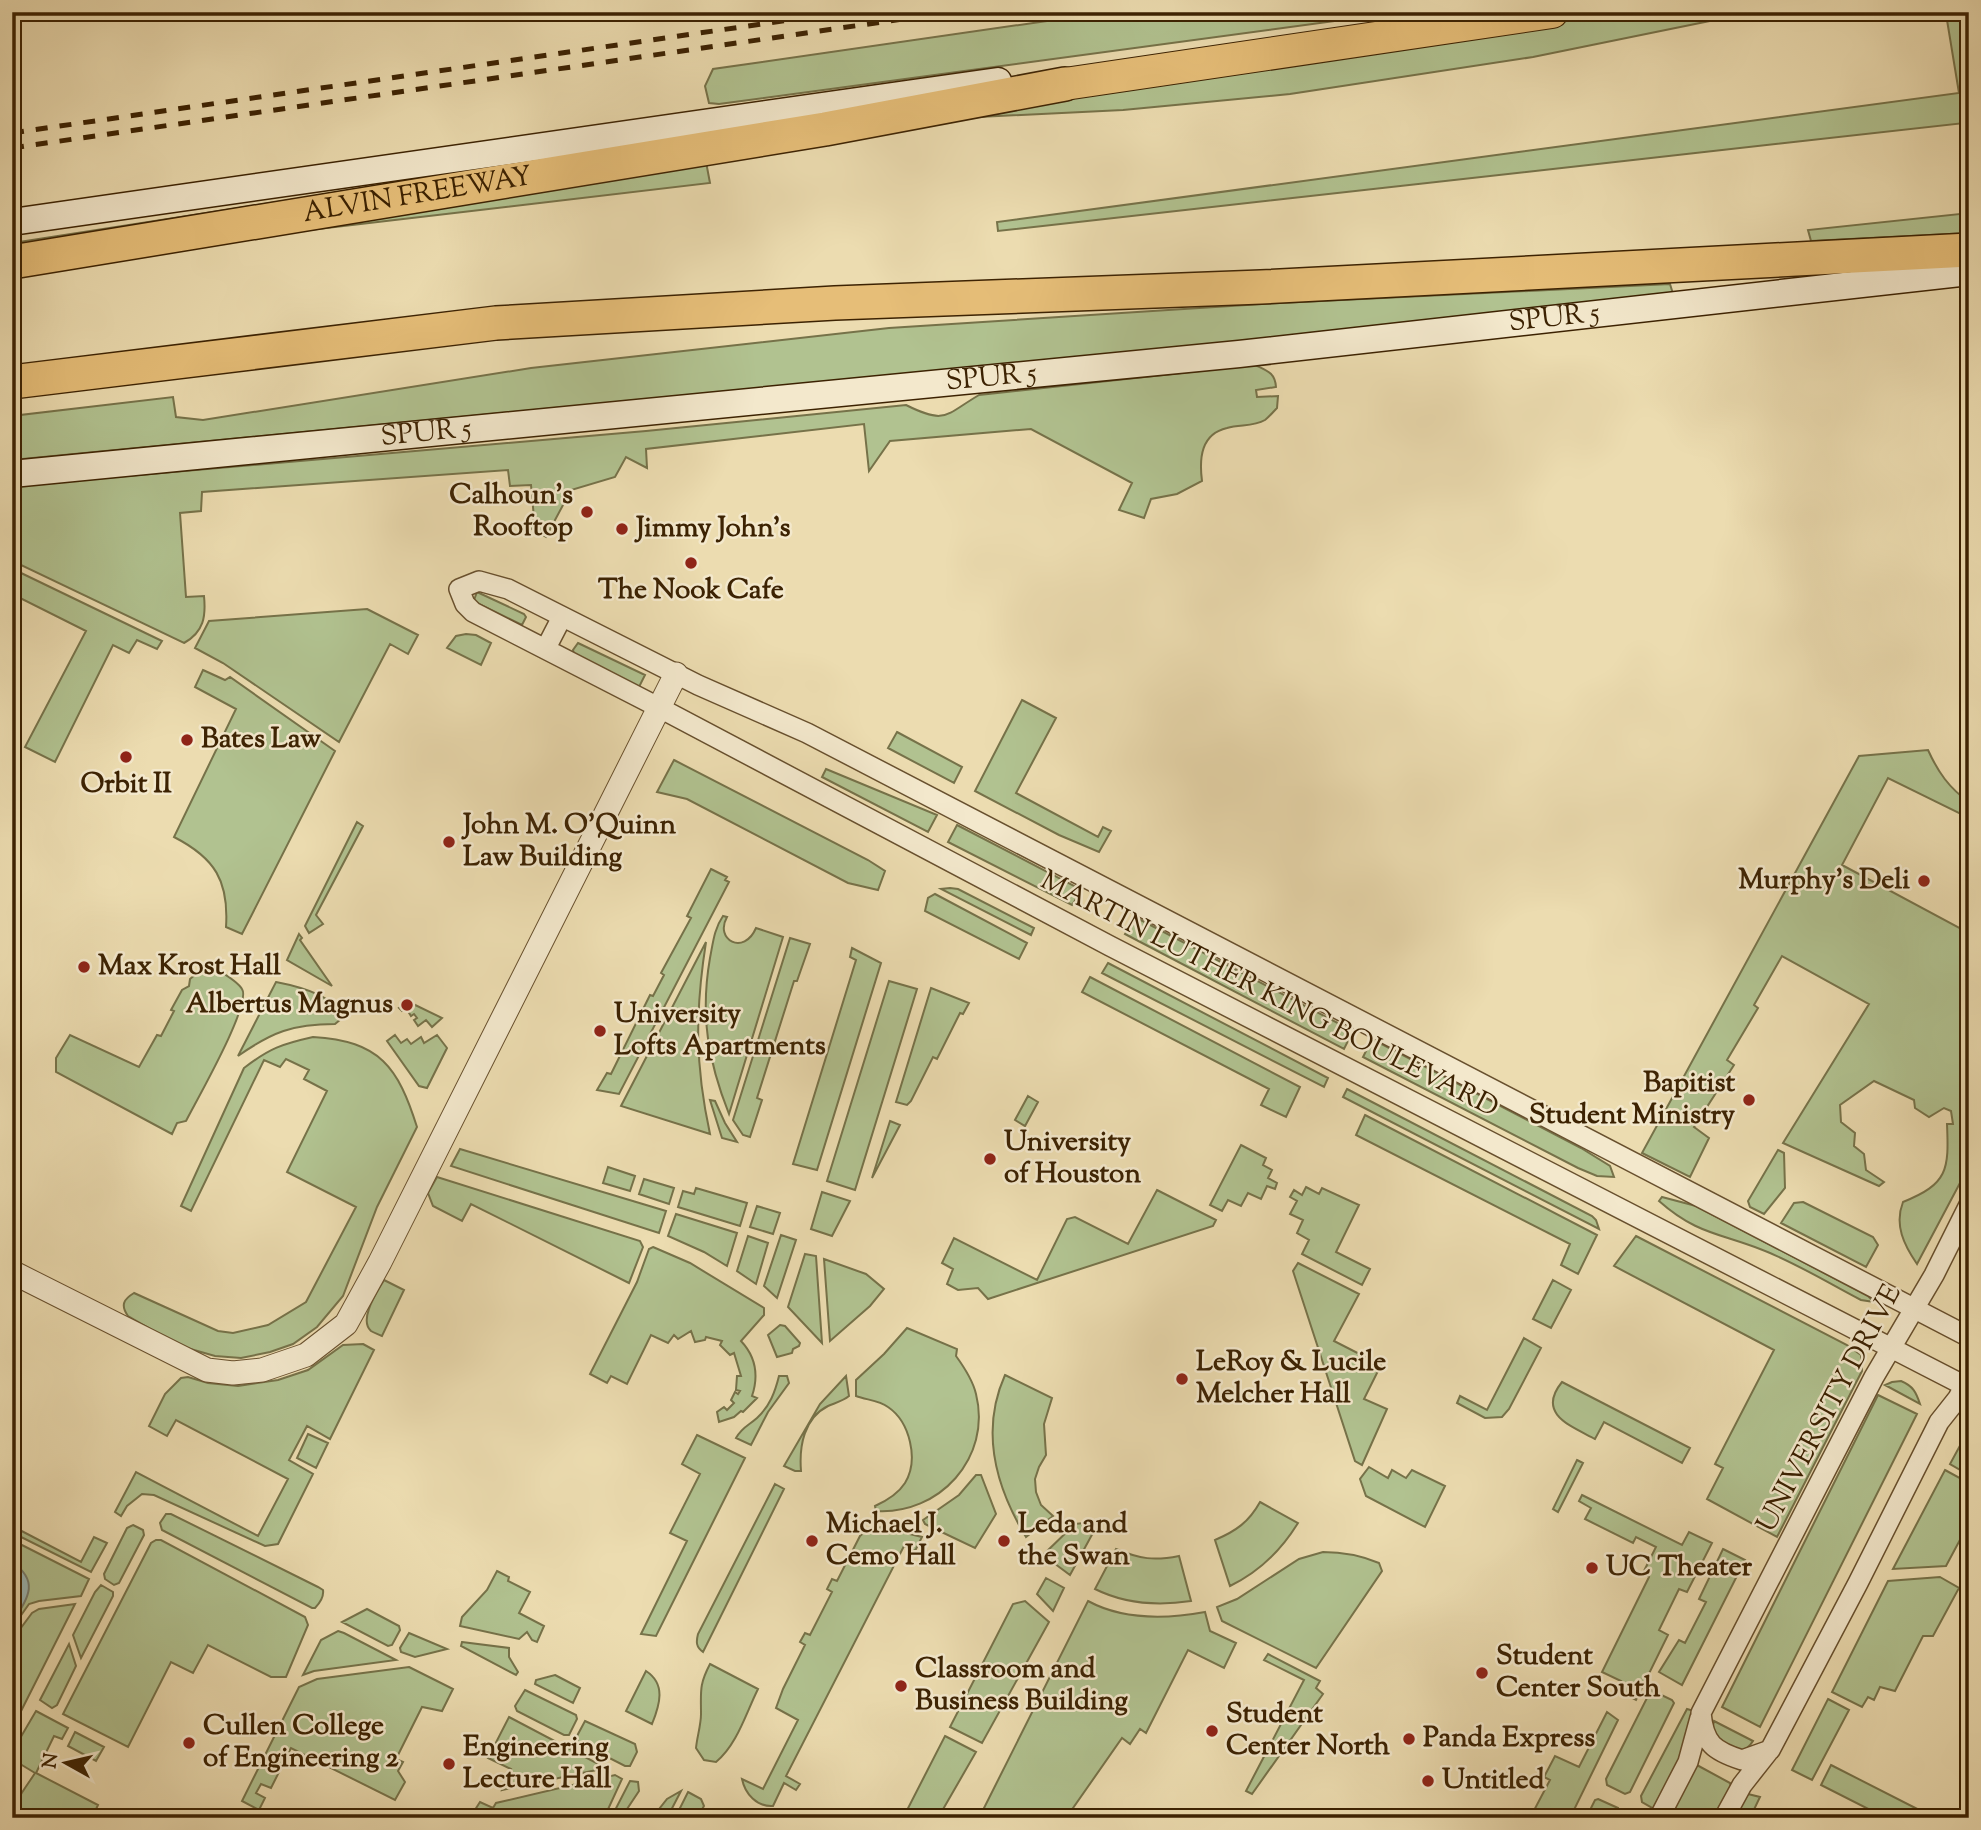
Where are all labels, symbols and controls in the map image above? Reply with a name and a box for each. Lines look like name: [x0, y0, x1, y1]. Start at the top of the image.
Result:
street label: ALVIN FREEWAY: [300, 157, 535, 234]
street label: SPUR 5: [1507, 294, 1602, 344]
street label: SPUR 5: [944, 354, 1039, 403]
street label: SPUR 5: [379, 409, 474, 458]
place label: Calhoun's Rooftop: [449, 476, 573, 548]
marker: Calhoun's Rooftop: [579, 504, 595, 520]
place label: Jimmy John's: [634, 509, 790, 549]
marker: Jimmy John's: [614, 521, 630, 537]
marker: The Nook Cafe: [683, 555, 699, 571]
place label: The Nook Cafe: [598, 571, 784, 611]
place label: Bates Law: [201, 720, 321, 760]
marker: Bates Law: [179, 732, 195, 748]
marker: Orbit II: [118, 749, 134, 765]
place label: Orbit II: [80, 765, 172, 805]
place label: John M. O’Quinn Law Building: [461, 806, 676, 878]
marker: John M. O’Quinn Law Building: [441, 834, 457, 850]
place label: Murphy's Deli: [1738, 861, 1910, 901]
street label: MARTIN LUTHER KING BOULEVARD: [1033, 862, 1505, 1128]
marker: Murphy's Deli: [1916, 873, 1932, 889]
place label: Max Krost Hall: [98, 947, 281, 987]
marker: Max Krost Hall: [76, 959, 92, 975]
place label: Albertus Magnus: [185, 985, 393, 1025]
place label: University Lofts Apartments: [614, 995, 826, 1067]
marker: Albertus Magnus: [399, 997, 415, 1013]
marker: University Lofts Apartments: [592, 1023, 608, 1039]
place label: Bapitist Student Ministry: [1529, 1064, 1735, 1136]
marker: Bapitist Student Ministry: [1741, 1092, 1757, 1108]
place label: University of Houston: [1004, 1123, 1141, 1195]
marker: University of Houston: [982, 1151, 998, 1167]
street label: UNIVERSITY DRIVE: [1748, 1278, 1912, 1540]
place label: LeRoy & Lucile Melcher Hall: [1196, 1343, 1386, 1415]
marker: LeRoy & Lucile Melcher Hall: [1174, 1371, 1190, 1387]
place label: Michael J. Cemo Hall: [826, 1505, 956, 1577]
place label: Leda and the Swan: [1018, 1505, 1130, 1577]
marker: Michael J. Cemo Hall: [804, 1533, 820, 1549]
marker: Leda and the Swan: [996, 1533, 1012, 1549]
place label: UC Theater: [1606, 1548, 1753, 1588]
marker: UC Theater: [1584, 1560, 1600, 1576]
place label: Student Center South: [1496, 1637, 1661, 1709]
place label: Classroom and Business Building: [915, 1650, 1128, 1722]
marker: Student Center South: [1474, 1665, 1490, 1681]
marker: Classroom and Business Building: [893, 1678, 909, 1694]
place label: Student Center North: [1226, 1695, 1391, 1767]
place label: Cullen College of Engineering 2: [203, 1707, 399, 1779]
place label: Panda Express: [1423, 1719, 1595, 1759]
marker: Student Center North: [1204, 1723, 1220, 1739]
north arrow: [32, 1728, 102, 1798]
place label: Engineering Lecture Hall: [463, 1728, 612, 1800]
marker: Panda Express: [1401, 1731, 1417, 1747]
marker: Cullen College of Engineering 2: [181, 1735, 197, 1751]
text: N: [37, 1752, 66, 1770]
marker: Engineering Lecture Hall: [441, 1756, 457, 1772]
place label: Untitled: [1442, 1761, 1545, 1801]
marker: Untitled: [1420, 1773, 1436, 1789]

